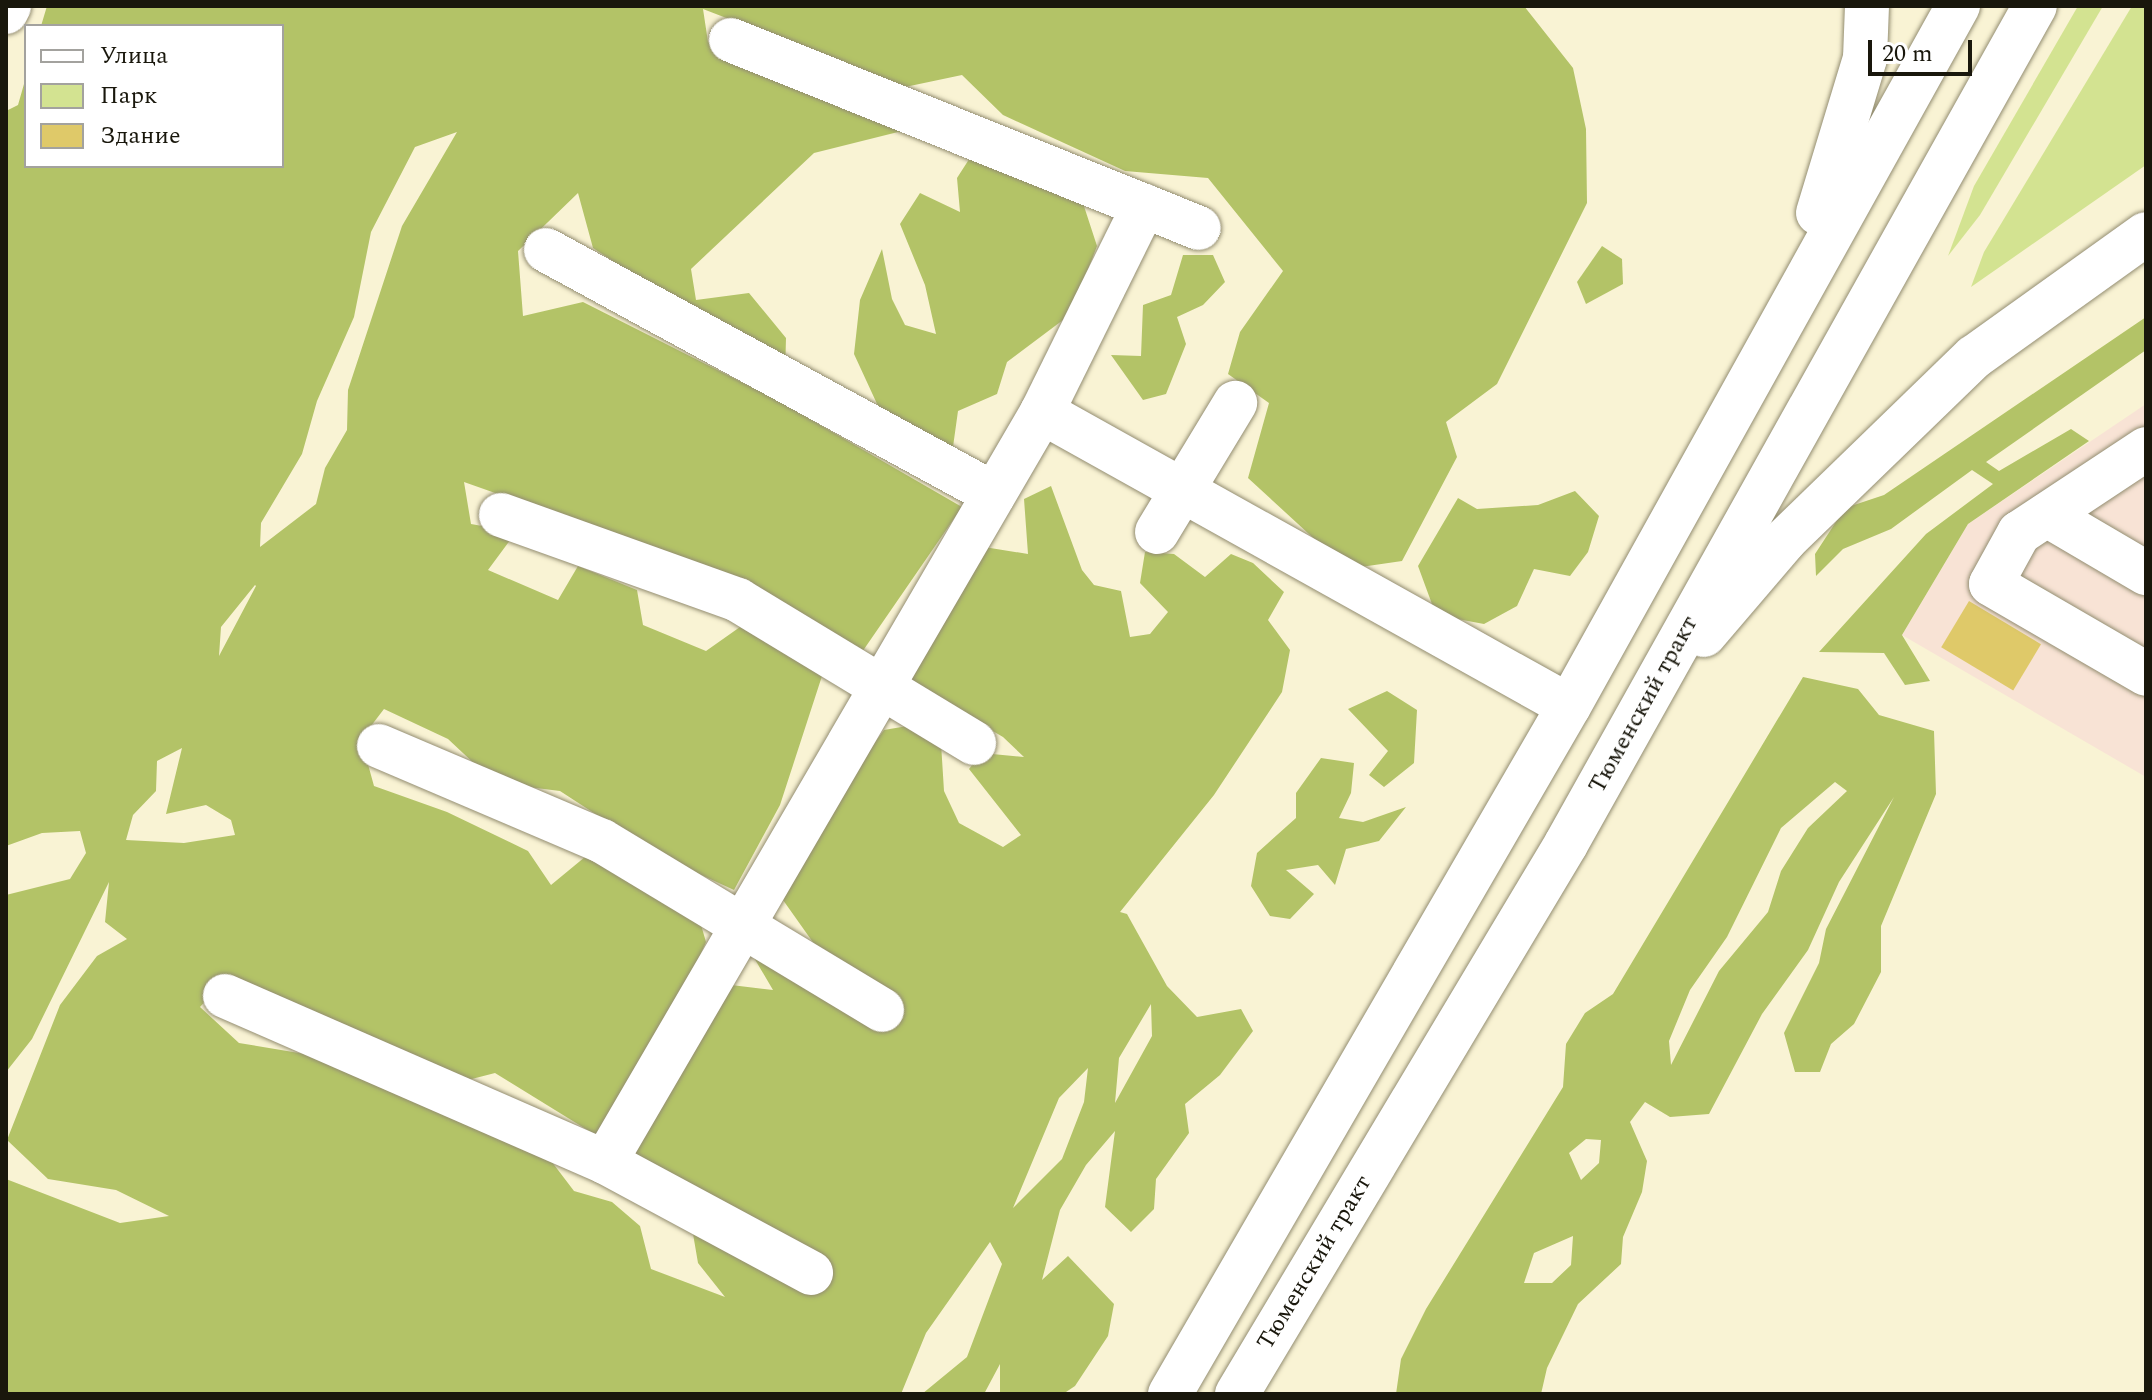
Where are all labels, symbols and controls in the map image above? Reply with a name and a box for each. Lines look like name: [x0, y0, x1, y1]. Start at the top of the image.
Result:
legend: [24, 24, 284, 168]
scale bar: [1872, 24, 1976, 74]
text: 20 m: [1882, 36, 1933, 72]
text: Улица: [100, 38, 168, 74]
text: Парк: [100, 78, 157, 114]
text: Здание: [100, 118, 181, 154]
street label: Тюменский тракт: [1583, 611, 1705, 799]
street label: Тюменский тракт: [1252, 1171, 1378, 1355]

